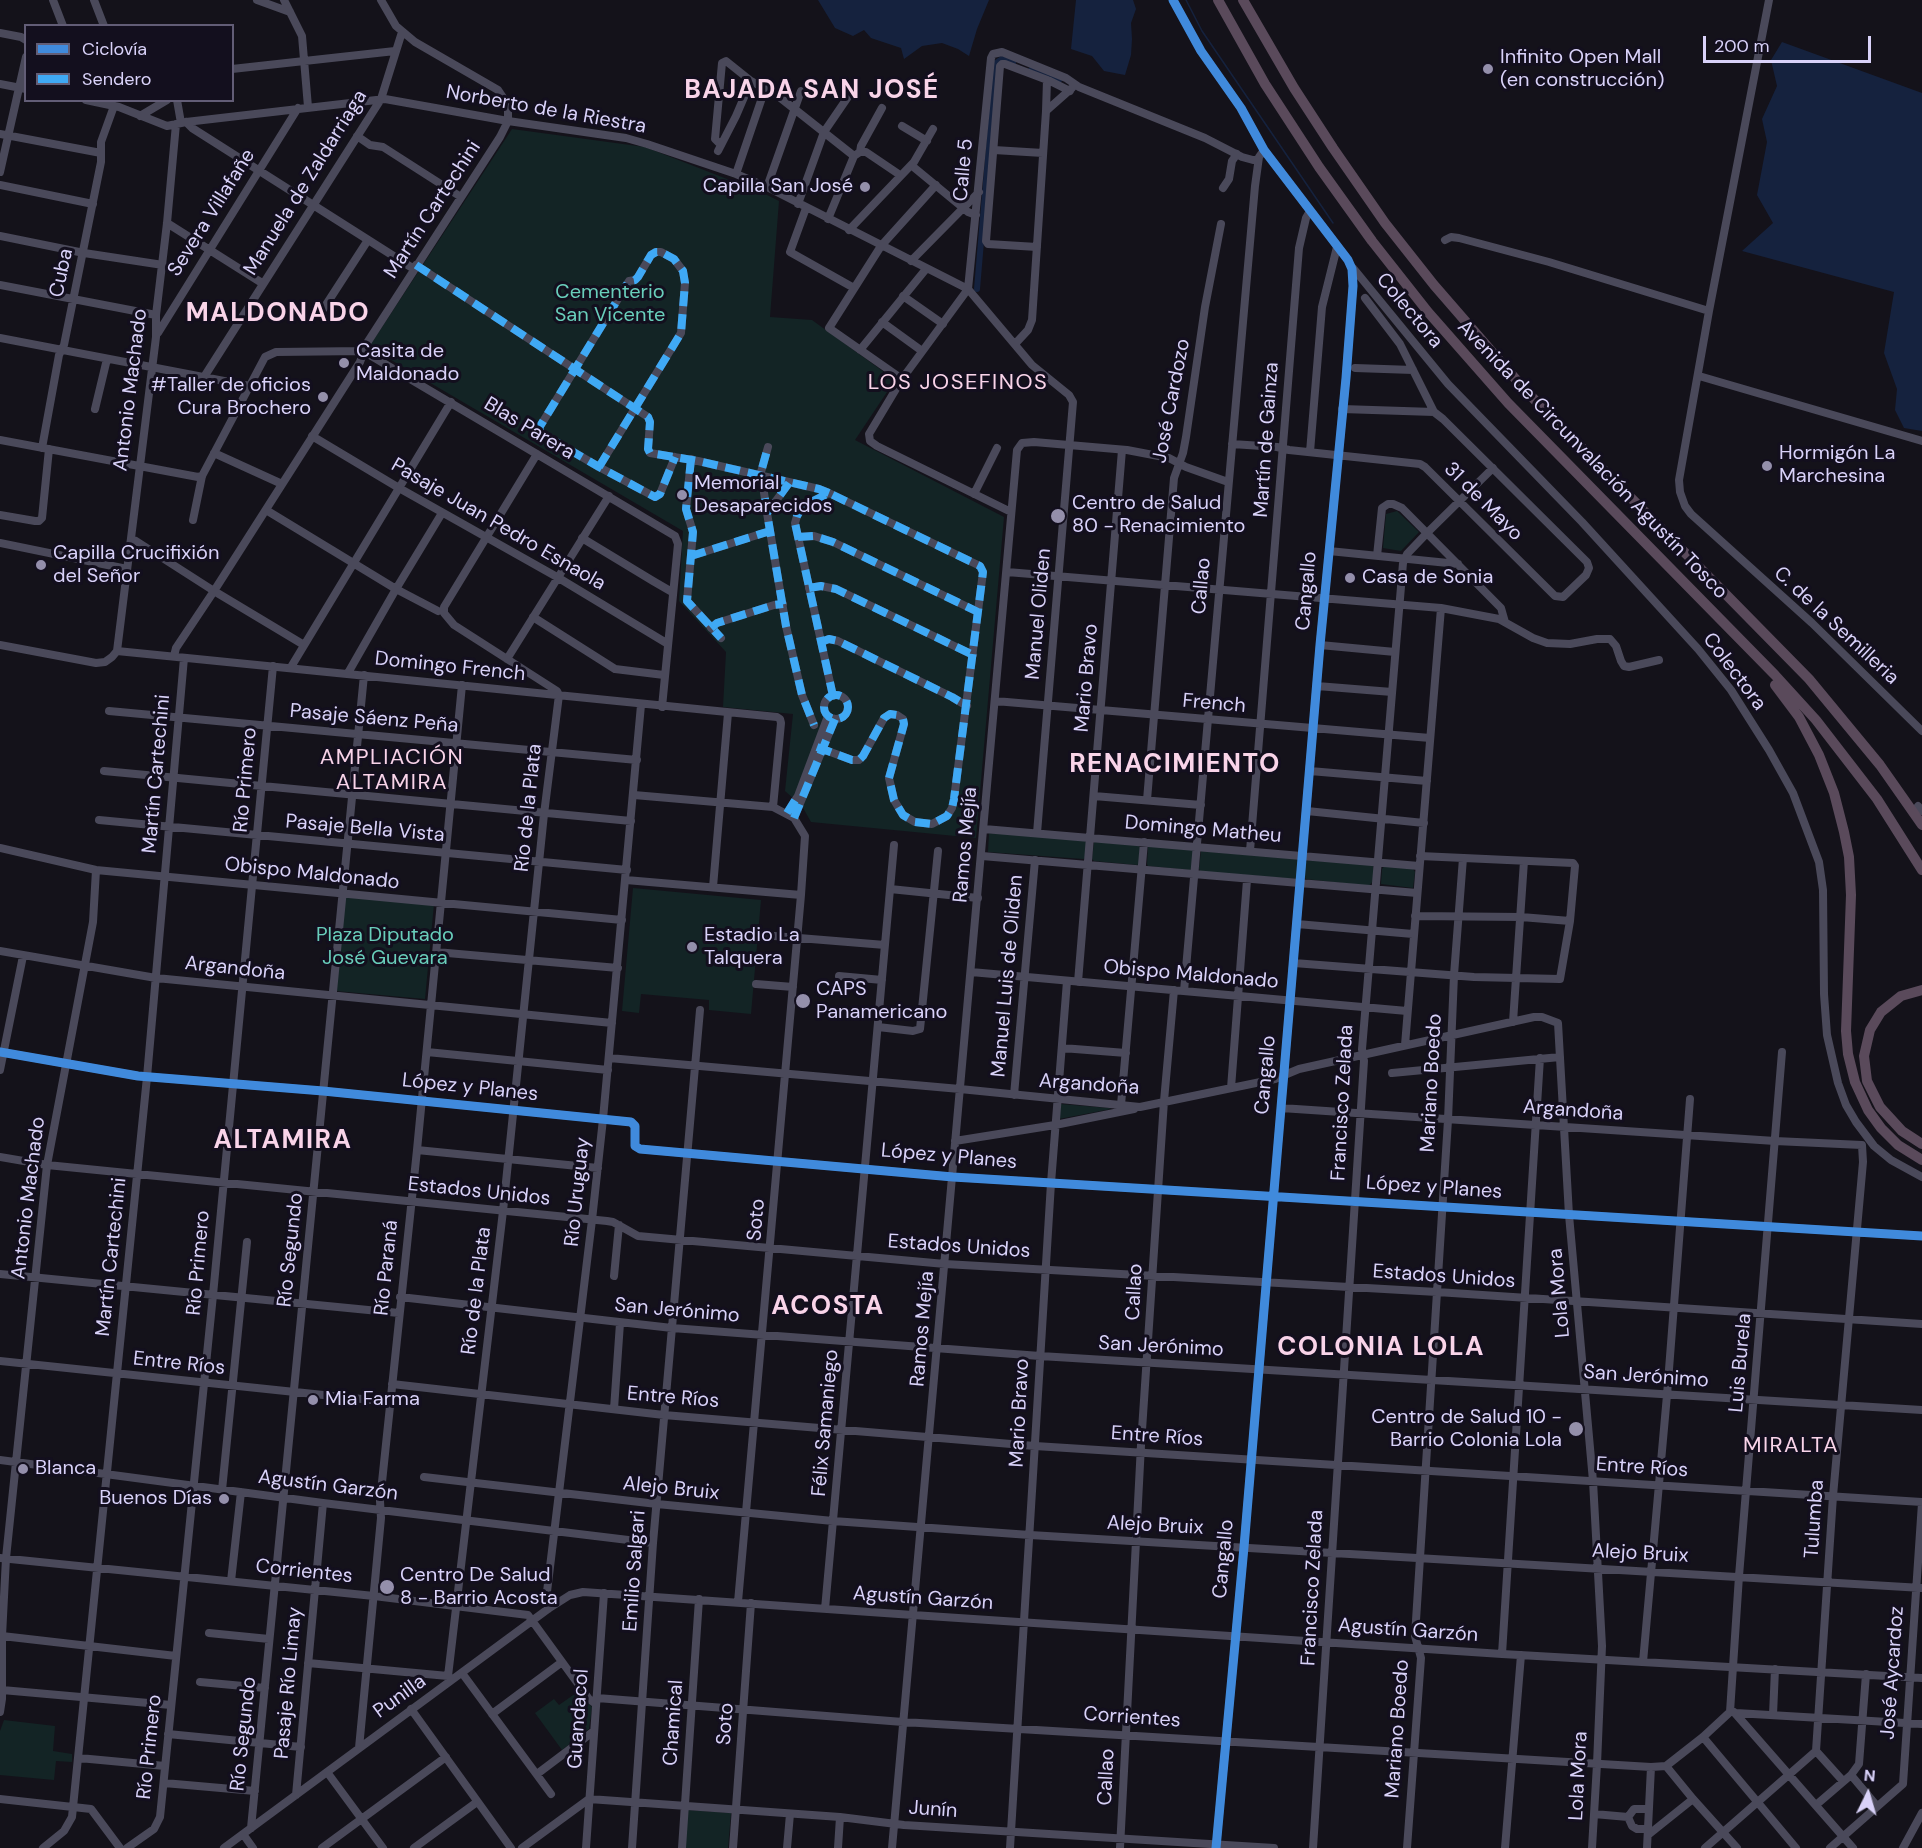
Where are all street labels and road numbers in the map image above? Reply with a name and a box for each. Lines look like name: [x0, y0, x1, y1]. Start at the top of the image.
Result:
street label: Norberto de la Riestra: [444, 81, 648, 139]
street label: Manuela de Zaldarriaga: [239, 86, 373, 280]
street label: Martín Cartechini: [379, 136, 487, 284]
street label: Calle 5: [949, 138, 979, 202]
street label: Severa Villafañe: [163, 145, 261, 281]
street label: Cuba: [45, 246, 79, 300]
street label: Colectora: [1371, 268, 1447, 354]
street label: Antonio Machado: [109, 307, 153, 473]
street label: Avenida de Circunvalación Agustín Tosco: [1452, 315, 1732, 605]
street label: José Cardozo: [1148, 337, 1196, 465]
street label: Martín de Gainza: [1250, 361, 1284, 519]
street label: Blas Parera: [479, 393, 579, 465]
street label: Pasaje Juan Pedro Esnaola: [386, 454, 610, 596]
street label: 31 de Mayo: [1439, 458, 1527, 546]
street label: Manuel Oliden: [1021, 547, 1057, 681]
street label: Cangallo: [1292, 550, 1322, 632]
street label: Callao: [1188, 557, 1216, 615]
street label: C. de la Semilleria: [1768, 562, 1904, 690]
street label: Mario Bravo: [1070, 623, 1104, 733]
street label: Colectora: [1697, 628, 1771, 716]
street label: Domingo French: [374, 647, 526, 687]
street label: French: [1181, 689, 1247, 719]
street label: Martín Cartechini: [138, 693, 176, 855]
street label: Pasaje Sáenz Peña: [289, 700, 459, 738]
street label: Río Primero: [229, 726, 263, 834]
street label: Río de la Plata: [510, 743, 548, 873]
street label: Ramos Mejía: [949, 786, 983, 904]
street label: Pasaje Bella Vista: [284, 810, 446, 848]
street label: Domingo Matheu: [1124, 811, 1282, 849]
street label: Obispo Maldonado: [223, 853, 401, 895]
street label: Manuel Luis de Oliden: [987, 874, 1029, 1078]
street label: Argandoña: [184, 952, 286, 986]
street label: Obispo Maldonado: [1102, 955, 1280, 995]
street label: Mariano Boedo: [1416, 1013, 1448, 1153]
street label: Francisco Zelada: [1327, 1024, 1359, 1182]
street label: Cangallo: [1251, 1034, 1281, 1116]
street label: López y Planes: [401, 1069, 539, 1107]
street label: Argandoña: [1038, 1070, 1140, 1100]
street label: Argandoña: [1522, 1096, 1624, 1126]
street label: Antonio Machado: [7, 1115, 51, 1281]
street label: Río Uruguay: [560, 1136, 596, 1248]
street label: López y Planes: [880, 1139, 1018, 1175]
street label: López y Planes: [1365, 1171, 1503, 1205]
street label: Estados Unidos: [407, 1173, 551, 1211]
street label: Martín Cartechini: [92, 1176, 132, 1338]
street label: Río Segundo: [273, 1192, 309, 1308]
street label: Soto: [743, 1198, 771, 1242]
street label: Río Primero: [182, 1209, 216, 1317]
street label: Río Paraná: [370, 1219, 404, 1317]
street label: Río de la Plata: [457, 1226, 497, 1356]
street label: Estados Unidos: [887, 1230, 1031, 1264]
street label: Lola Mora: [1544, 1247, 1576, 1339]
street label: Estados Unidos: [1372, 1260, 1516, 1294]
street label: Callao: [1122, 1263, 1148, 1321]
street label: Ramos Mejía: [906, 1270, 940, 1388]
street label: San Jerónimo: [613, 1294, 741, 1328]
street label: Luis Burela: [1725, 1312, 1757, 1414]
street label: San Jerónimo: [1098, 1332, 1224, 1362]
street label: Entre Ríos: [132, 1347, 226, 1381]
street label: Félix Samaniego: [808, 1348, 844, 1498]
street label: Mario Bravo: [1005, 1358, 1035, 1468]
street label: San Jerónimo: [1583, 1361, 1709, 1393]
street label: Entre Ríos: [626, 1382, 720, 1414]
street label: Entre Ríos: [1110, 1422, 1204, 1452]
street label: Entre Ríos: [1595, 1453, 1689, 1483]
street label: Agustín Garzón: [257, 1466, 399, 1506]
street label: Alejo Bruix: [622, 1472, 720, 1506]
street label: Tulumba: [1800, 1479, 1830, 1559]
street label: Francisco Zelada: [1297, 1509, 1329, 1667]
street label: Emilio Salgari: [619, 1510, 651, 1632]
street label: Alejo Bruix: [1106, 1511, 1204, 1541]
street label: Cangallo: [1209, 1518, 1239, 1600]
street label: Alejo Bruix: [1591, 1539, 1689, 1569]
street label: Corrientes: [254, 1555, 354, 1589]
street label: Agustín Garzón: [852, 1582, 994, 1616]
street label: José Aycardoz: [1876, 1605, 1910, 1741]
street label: Pasaje Río Limay: [270, 1606, 308, 1760]
street label: Agustín Garzón: [1337, 1614, 1479, 1648]
street label: Mariano Boedo: [1381, 1659, 1415, 1799]
street label: Guandacol: [564, 1668, 594, 1770]
street label: Punilla: [369, 1670, 431, 1724]
street label: Río Segundo: [226, 1676, 262, 1792]
street label: Chamical: [659, 1679, 689, 1767]
street label: Río Primero: [133, 1693, 167, 1801]
street label: Soto: [713, 1702, 739, 1746]
street label: Corrientes: [1082, 1703, 1182, 1733]
street label: Lola Mora: [1565, 1731, 1593, 1821]
street label: Callao: [1094, 1748, 1120, 1806]
street label: Junín: [908, 1796, 958, 1824]

